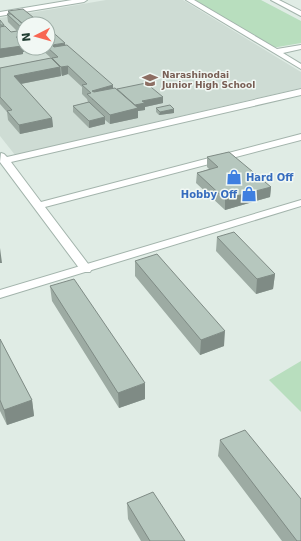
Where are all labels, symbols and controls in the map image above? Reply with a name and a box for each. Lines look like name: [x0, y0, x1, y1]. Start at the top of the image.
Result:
north arrow: [16, 16, 56, 56]
text: N: [20, 32, 33, 42]
place label: Narashinodai Junior High School: [161, 70, 255, 90]
school or university icon: Narashinodai Junior High School: [141, 71, 159, 89]
shop icon: Hard Off: [225, 168, 243, 186]
place label: Hard Off: [246, 172, 294, 183]
shop icon: Hobby Off: [240, 185, 258, 203]
place label: Hobby Off: [181, 189, 238, 200]

